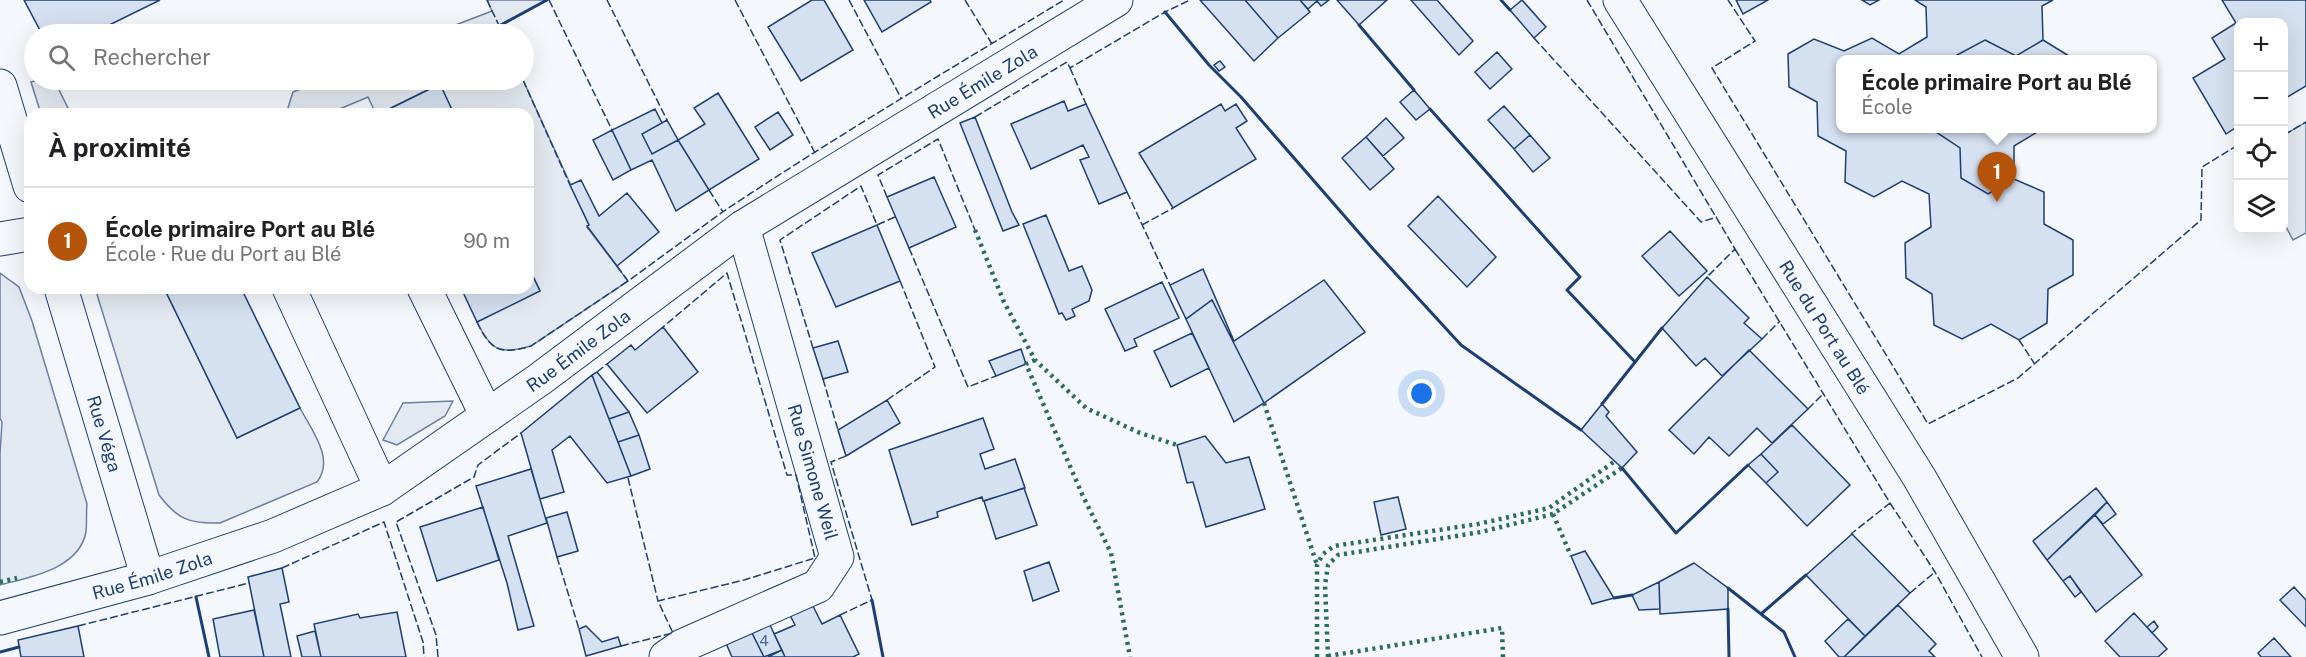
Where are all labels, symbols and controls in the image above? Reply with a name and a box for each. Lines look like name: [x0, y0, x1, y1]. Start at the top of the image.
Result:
map controls: [2234, 18, 2288, 234]
button: +: [2234, 18, 2288, 72]
search box: [24, 24, 534, 90]
street label: Rue Émile Zola: [924, 40, 1041, 123]
icon: search: [45, 41, 78, 74]
text: Rechercher: [93, 44, 211, 70]
popup: [1836, 55, 2157, 133]
text: École primaire Port au Blé: [1861, 69, 2132, 95]
button: −: [2234, 72, 2288, 126]
text: École: [1861, 95, 1913, 119]
button: locate: [2234, 126, 2288, 180]
text: À proximité: [48, 132, 191, 163]
pin: 1: [1978, 152, 2016, 202]
button: layers: [2234, 180, 2288, 234]
text: École primaire Port au Blé: [105, 216, 375, 242]
text: 1: [63, 229, 72, 253]
text: 90 m: [463, 229, 510, 253]
text: École · Rue du Port au Blé: [105, 242, 341, 266]
street label: Rue du Port au Blé: [1775, 256, 1875, 398]
street label: Rue Émile Zola: [522, 305, 634, 396]
your location: [1407, 379, 1436, 408]
street label: Rue Véga: [83, 393, 126, 474]
street label: Rue Simone Weil: [784, 402, 842, 542]
street label: Rue Émile Zola: [90, 547, 215, 603]
house number: 4: [759, 632, 769, 649]

